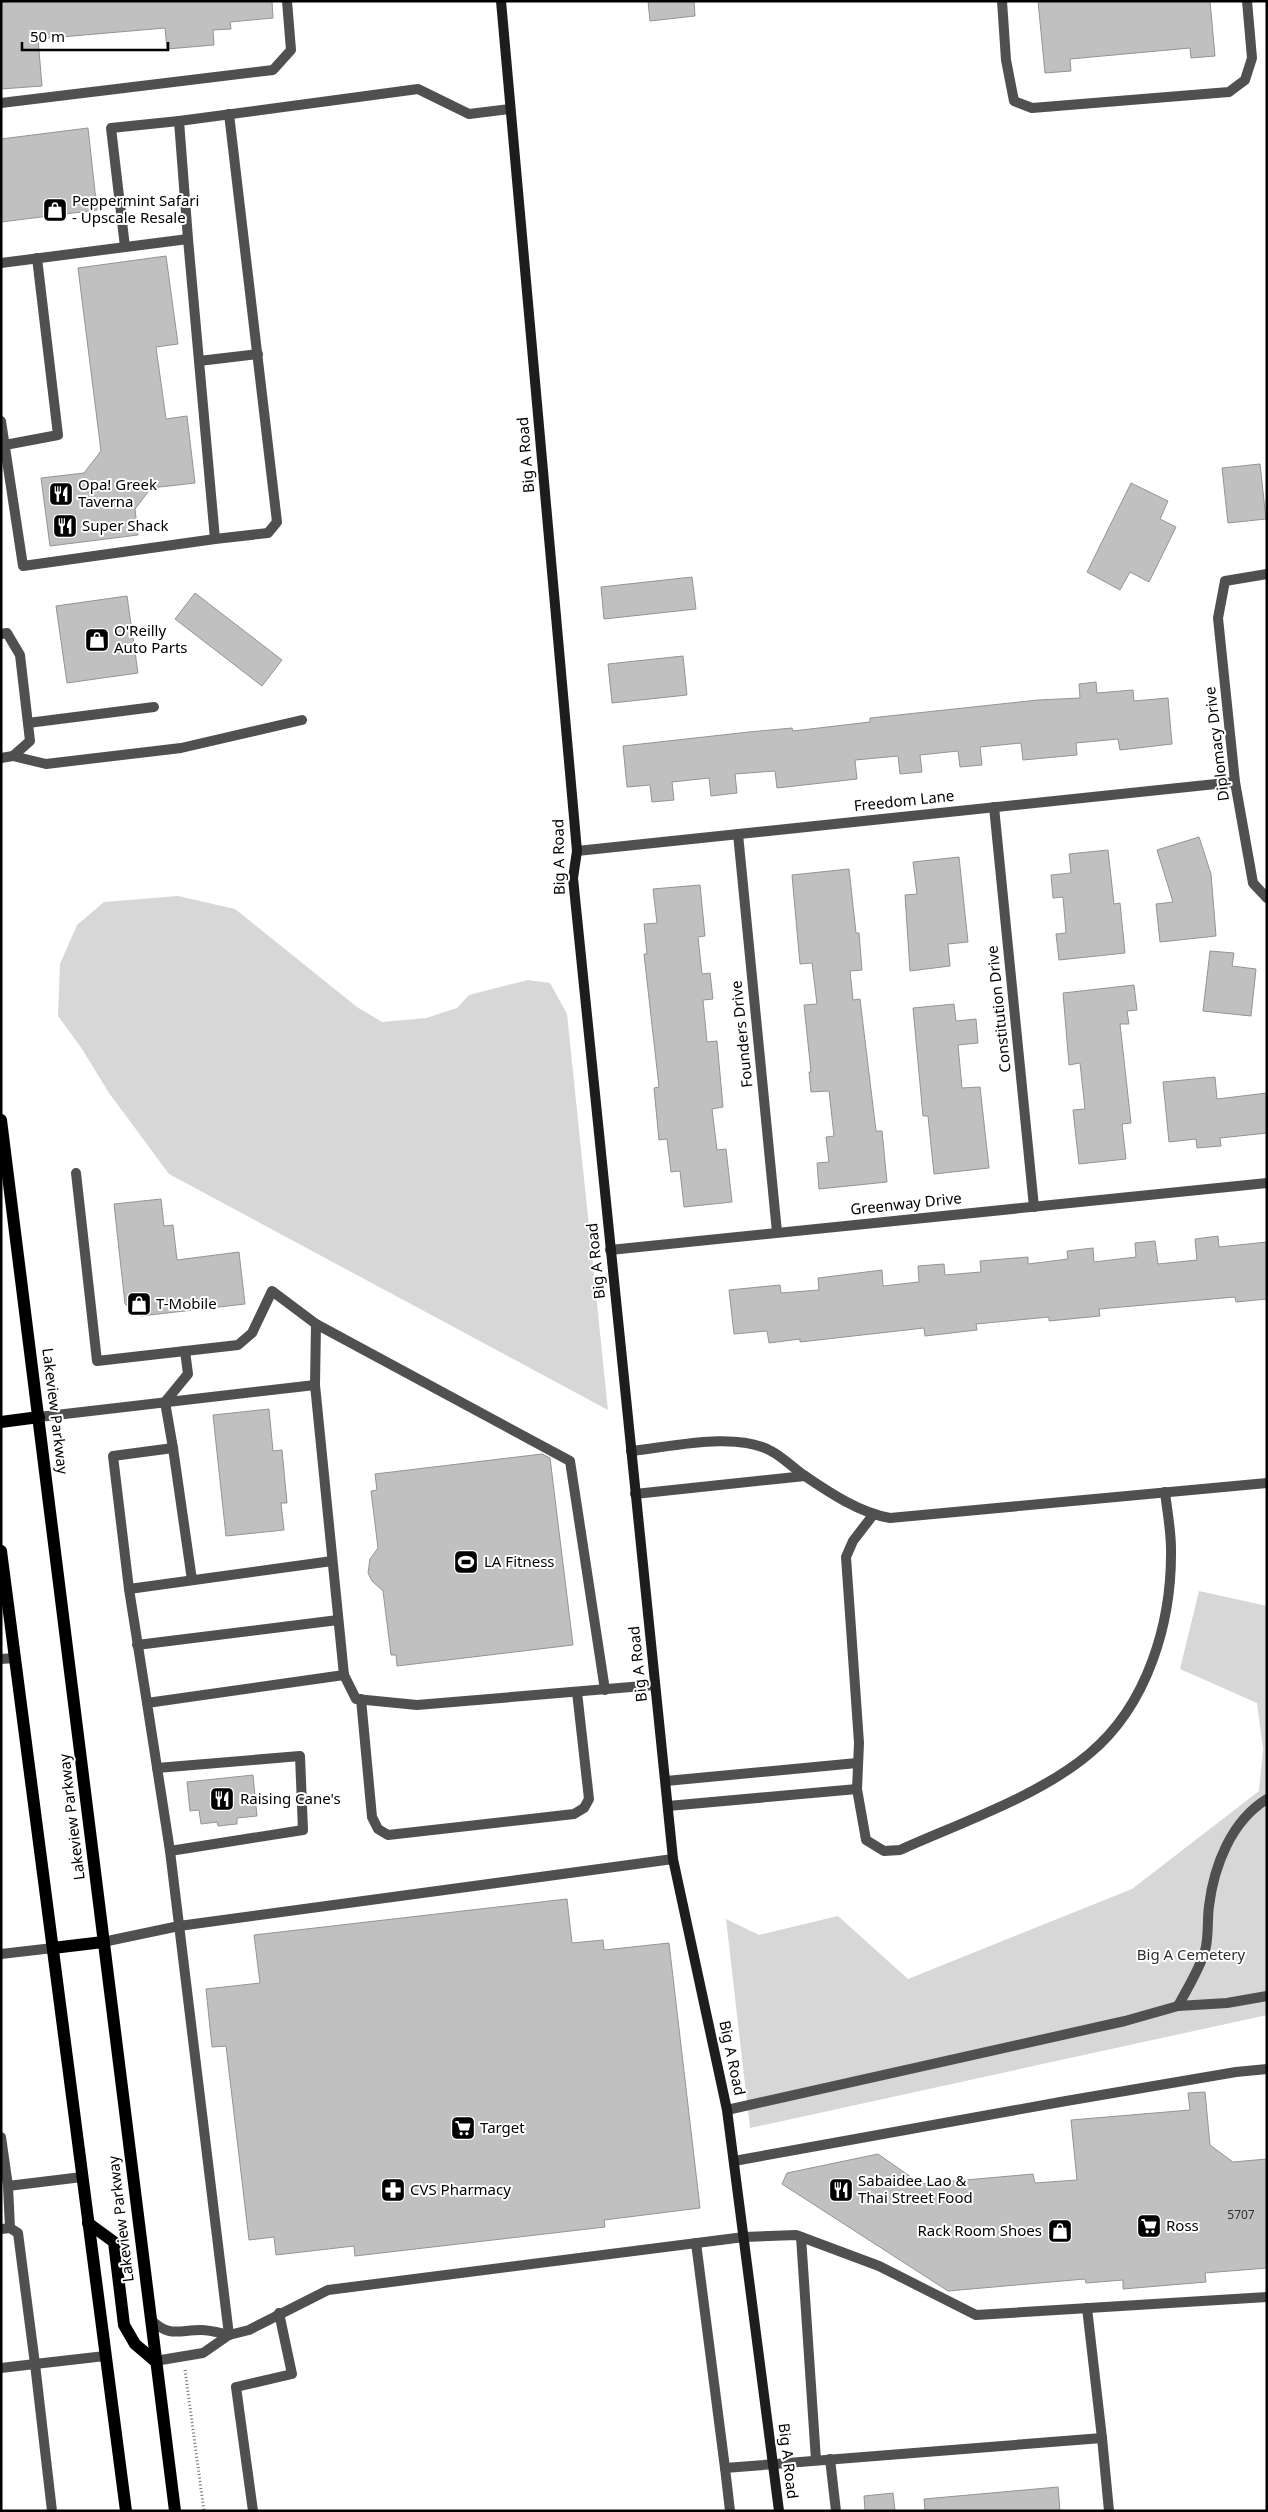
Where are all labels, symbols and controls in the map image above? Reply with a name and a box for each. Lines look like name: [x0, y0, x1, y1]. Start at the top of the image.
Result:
scale bar: [22, 20, 169, 52]
text: 50 m: [30, 26, 65, 46]
place label: Peppermint Safari - Upscale Resale: [72, 190, 199, 227]
shop icon: Peppermint Safari - Upscale Resale: [42, 197, 68, 223]
street label: Big A Road: [512, 416, 538, 494]
place label: Opa! Greek Taverna: [78, 474, 157, 511]
restaurant icon: Opa! Greek Taverna: [48, 481, 74, 507]
restaurant icon: Super Shack: [52, 513, 78, 539]
place label: Super Shack: [82, 515, 168, 535]
place label: O'Reilly Auto Parts: [114, 620, 188, 657]
shop icon: O'Reilly Auto Parts: [84, 627, 110, 653]
street label: Diplomacy Drive: [1199, 686, 1233, 803]
street label: Freedom Lane: [853, 785, 955, 815]
street label: Big A Road: [547, 819, 569, 895]
street label: Constitution Drive: [981, 945, 1015, 1074]
street label: Founders Drive: [725, 980, 757, 1089]
street label: Greenway Drive: [849, 1187, 963, 1219]
street label: Big A Road: [581, 1222, 609, 1300]
shop icon: T-Mobile: [126, 1291, 152, 1317]
place label: T-Mobile: [156, 1293, 217, 1313]
street label: Lakeview Parkway: [38, 1346, 74, 1476]
sports icon: LA Fitness: [453, 1549, 479, 1575]
place label: LA Fitness: [484, 1551, 555, 1571]
street label: Big A Road: [623, 1625, 651, 1703]
street label: Lakeview Parkway: [53, 1752, 89, 1882]
restaurant icon: Raising Cane's: [209, 1786, 235, 1812]
place label: Raising Cane's: [240, 1788, 341, 1808]
park label: Big A Cemetery: [1137, 1944, 1246, 1964]
street label: Big A Road: [715, 2018, 751, 2097]
supermarket icon: Target: [450, 2115, 476, 2141]
place label: Target: [480, 2117, 525, 2137]
street label: Lakeview Parkway: [102, 2154, 138, 2284]
place label: Sabaidee Lao & Thai Street Food: [858, 2170, 973, 2207]
pharmacy icon: CVS Pharmacy: [380, 2177, 406, 2203]
restaurant icon: Sabaidee Lao & Thai Street Food: [828, 2177, 854, 2203]
place label: CVS Pharmacy: [410, 2179, 511, 2199]
house number: 5707: [1227, 2206, 1255, 2223]
supermarket icon: Ross: [1136, 2213, 1162, 2239]
place label: Ross: [1166, 2215, 1199, 2235]
shop icon: Rack Room Shoes: [1047, 2218, 1073, 2244]
place label: Rack Room Shoes: [918, 2220, 1042, 2240]
street label: Big A Road: [774, 2422, 804, 2500]

